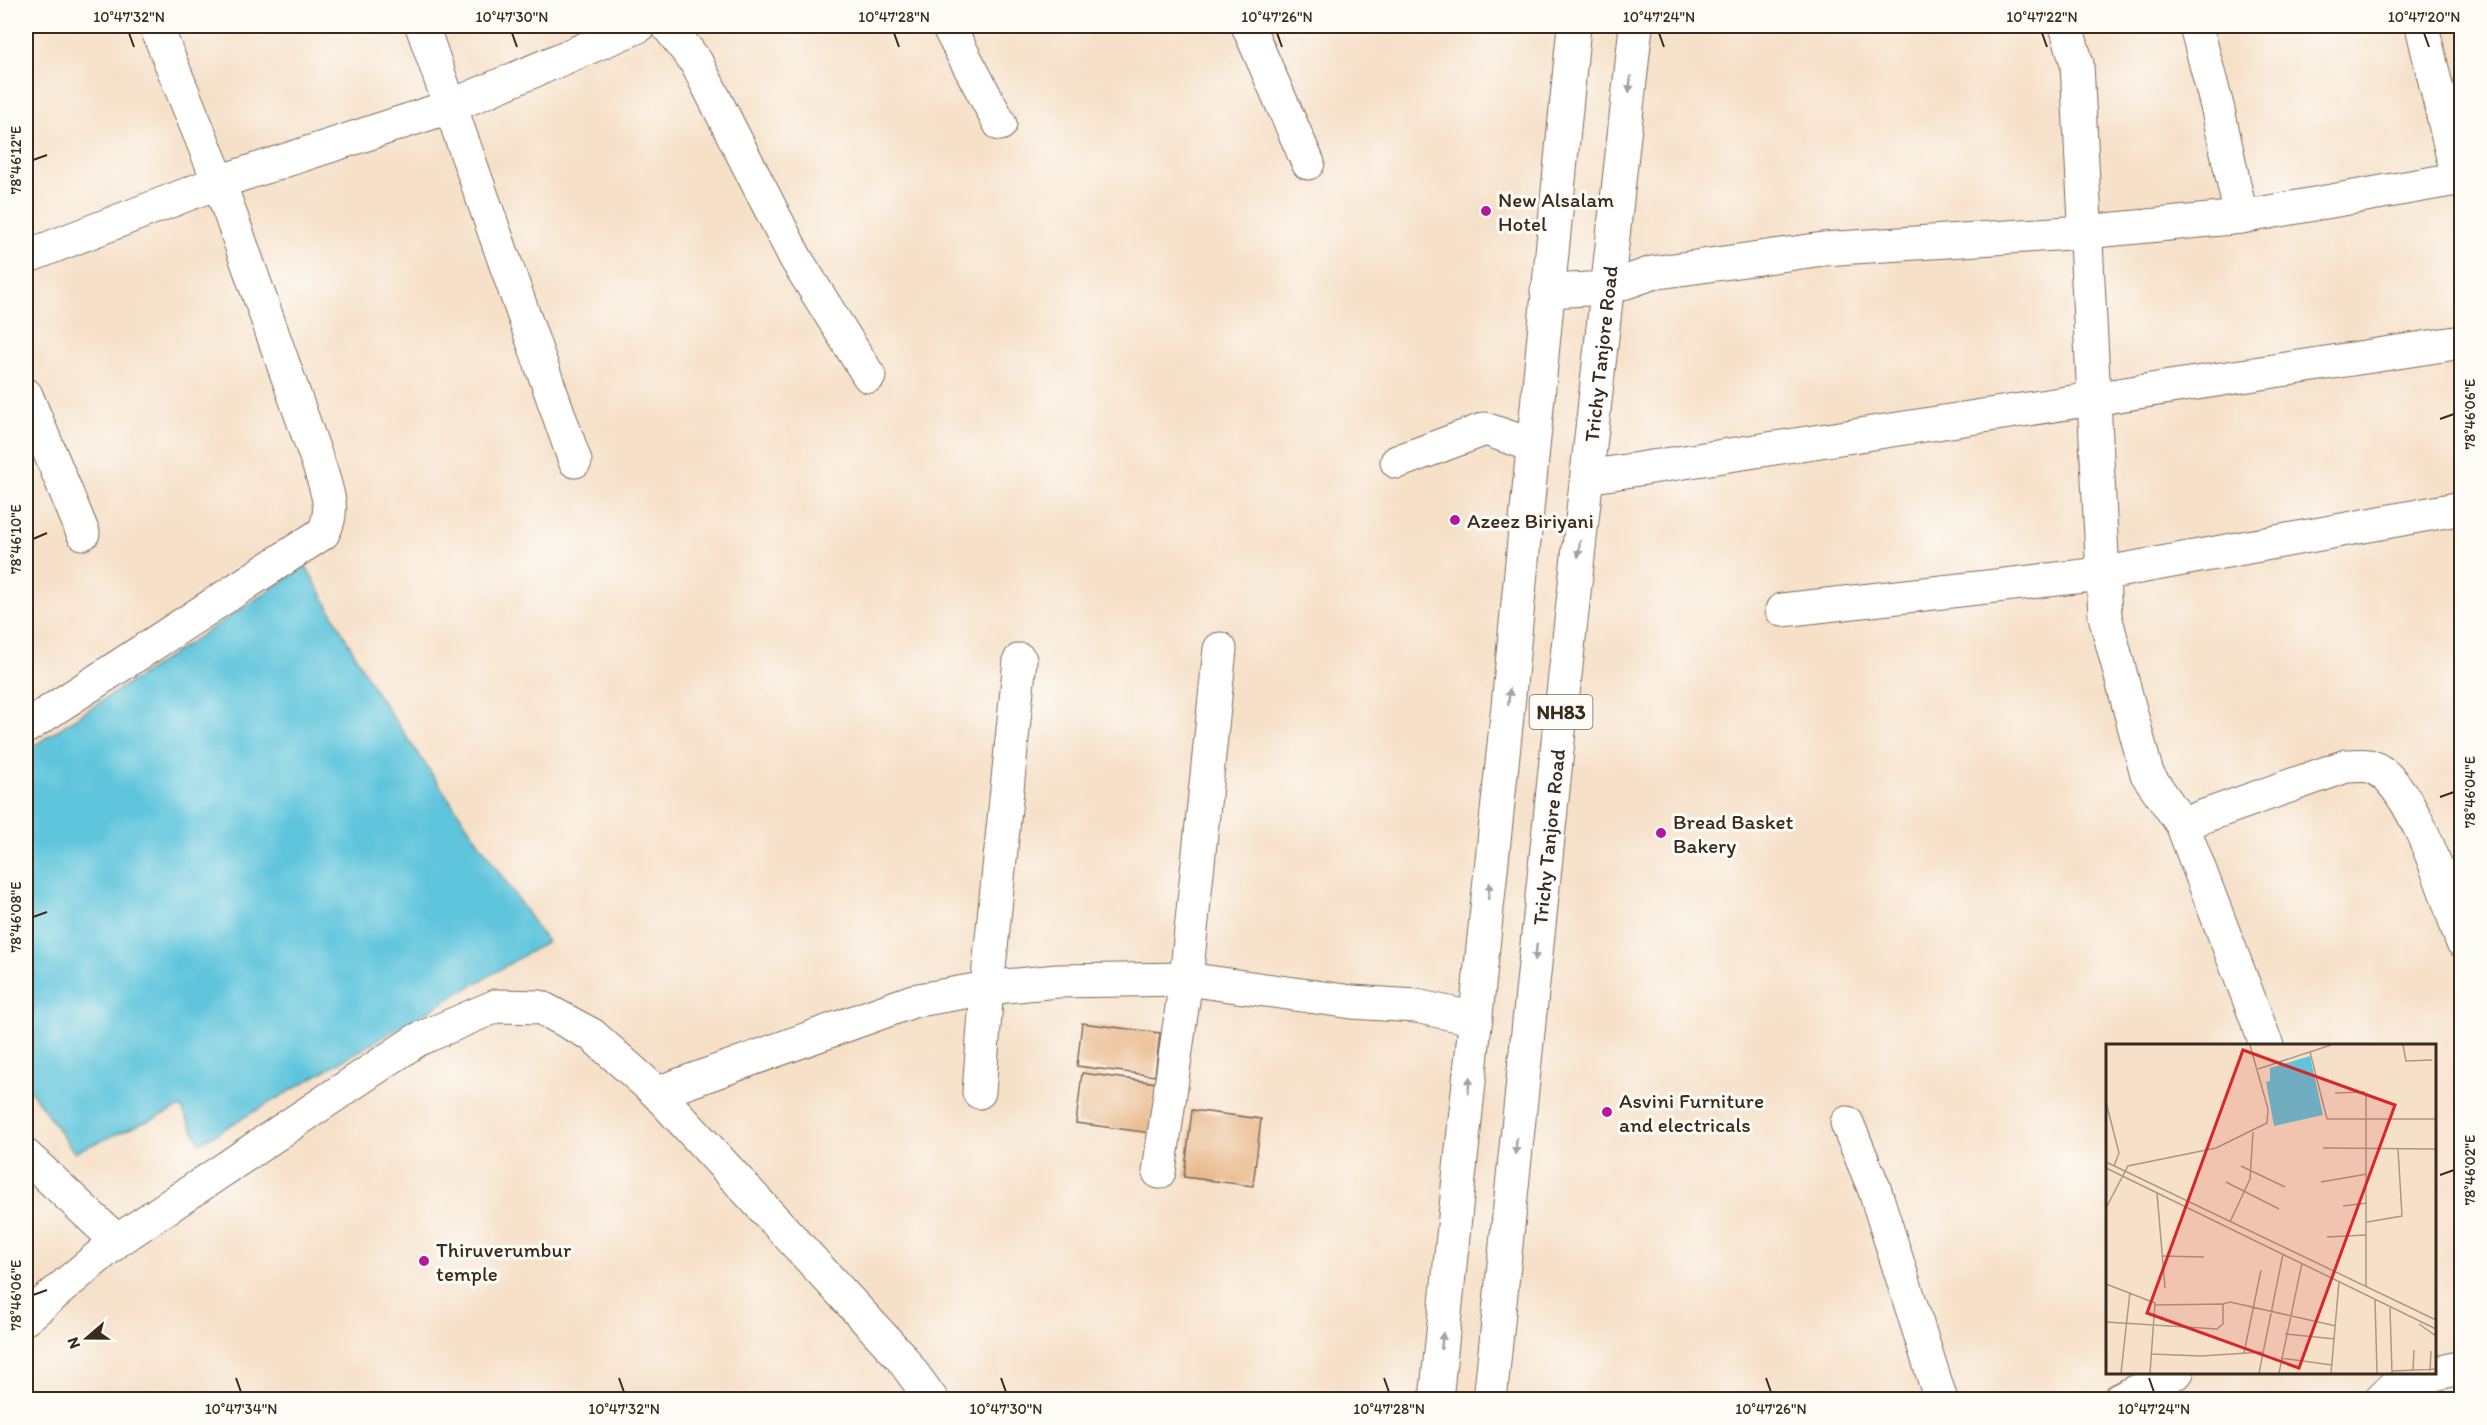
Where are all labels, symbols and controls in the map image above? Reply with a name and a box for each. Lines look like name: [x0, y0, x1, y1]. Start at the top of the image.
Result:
text: 10°47'32"N: [93, 8, 165, 26]
text: 10°47'30"N: [476, 8, 548, 26]
text: 10°47'28"N: [858, 8, 930, 26]
text: 10°47'26"N: [1241, 8, 1313, 26]
text: 10°47'24"N: [1623, 8, 1695, 26]
text: 10°47'22"N: [2006, 8, 2078, 26]
text: 10°47'20"N: [2388, 8, 2460, 26]
one-way arrow: [1625, 74, 1635, 93]
text: 78°46'12"E: [7, 126, 25, 194]
place label: New Alsalam Hotel: [1498, 187, 1614, 236]
marker: New Alsalam Hotel: [1479, 204, 1493, 218]
street label: Trichy Tanjore Road: [1578, 264, 1622, 443]
text: 78°46'06"E: [2461, 379, 2479, 449]
text: 78°46'10"E: [7, 504, 25, 574]
place label: Azeez Biriyani: [1467, 508, 1594, 533]
marker: Azeez Biriyani: [1448, 513, 1462, 527]
one-way arrow: [1574, 539, 1584, 558]
one-way arrow: [1504, 687, 1514, 706]
road number: NH83: [1530, 695, 1592, 729]
street label: Trichy Tanjore Road: [1527, 748, 1570, 926]
text: 78°46'04"E: [2461, 756, 2479, 828]
place label: Bread Basket Bakery: [1673, 809, 1794, 858]
marker: Bread Basket Bakery: [1654, 826, 1668, 840]
text: 78°46'08"E: [7, 881, 25, 953]
one-way arrow: [1484, 881, 1494, 900]
one-way arrow: [1531, 942, 1541, 961]
inset map: [2106, 1044, 2436, 1374]
one-way arrow: [1464, 1075, 1474, 1094]
place label: Asvini Furniture and electricals: [1619, 1088, 1764, 1137]
marker: Asvini Furniture and electricals: [1600, 1105, 1614, 1119]
text: 78°46'02"E: [2461, 1135, 2479, 1205]
one-way arrow: [1511, 1136, 1521, 1155]
place label: Thiruverumbur temple: [436, 1237, 572, 1286]
marker: Thiruverumbur temple: [417, 1254, 431, 1268]
text: 78°46'06"E: [7, 1260, 25, 1330]
north arrow: [57, 1308, 117, 1368]
one-way arrow: [1438, 1332, 1447, 1351]
text: N: [63, 1335, 84, 1351]
text: 10°47'34"N: [205, 1400, 277, 1418]
text: 10°47'32"N: [588, 1400, 660, 1418]
text: 10°47'30"N: [970, 1400, 1042, 1418]
text: 10°47'28"N: [1353, 1400, 1425, 1418]
text: 10°47'26"N: [1735, 1400, 1807, 1418]
text: 10°47'24"N: [2118, 1400, 2190, 1418]

